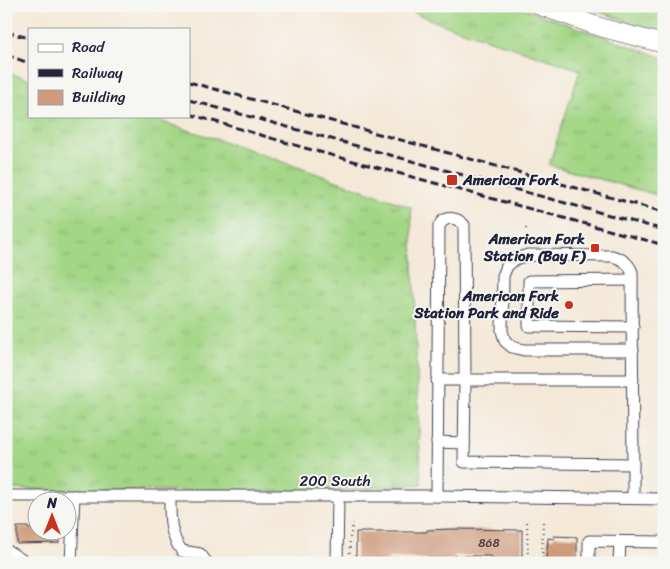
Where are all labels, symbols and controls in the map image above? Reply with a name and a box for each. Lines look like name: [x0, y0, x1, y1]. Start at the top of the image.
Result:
legend: [28, 28, 190, 118]
text: Road: [72, 34, 105, 60]
text: Railway: [72, 60, 123, 86]
text: Building: [72, 84, 126, 110]
place label: American Fork: [462, 167, 559, 193]
marker: American Fork: [445, 173, 459, 187]
place label: American Fork Station (Bay F): [483, 226, 587, 269]
marker: American Fork Station (Bay F): [589, 242, 601, 254]
place label: American Fork Station Park and Ride: [413, 283, 559, 326]
marker: American Fork Station Park and Ride: [563, 299, 575, 311]
street label: 200 South: [299, 468, 371, 494]
text: N: [46, 491, 57, 516]
north arrow: [28, 492, 78, 542]
house number: 868: [478, 532, 500, 554]

